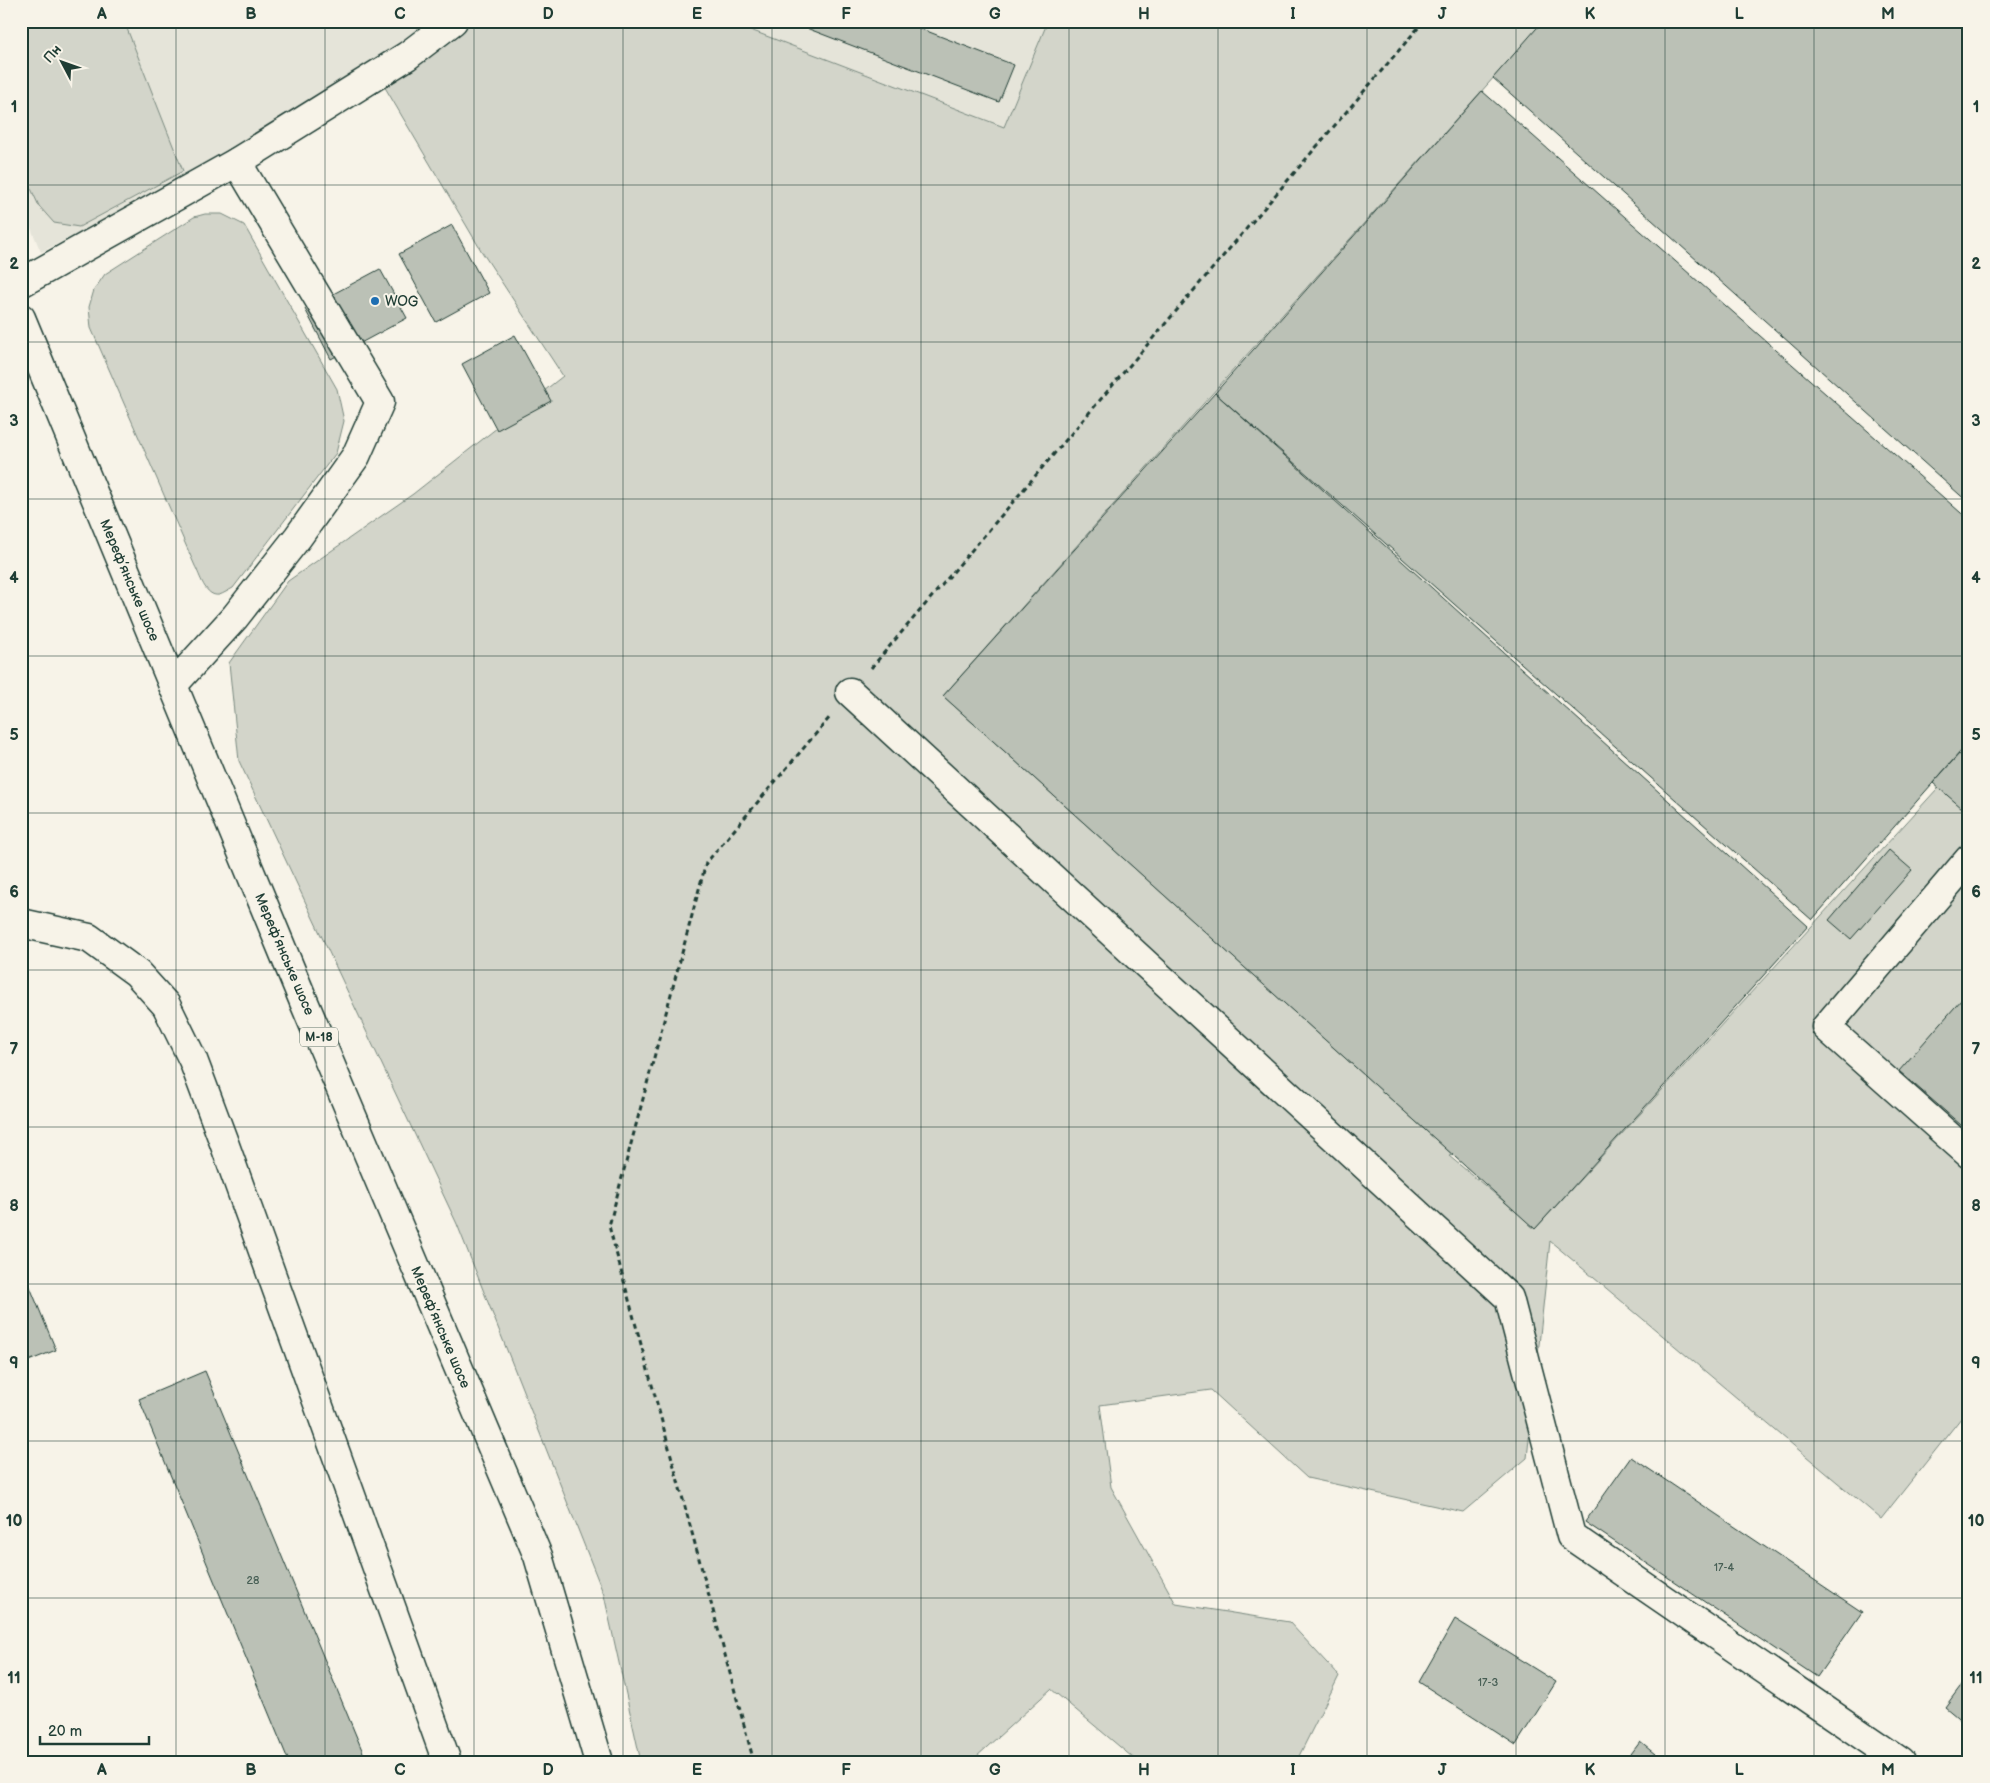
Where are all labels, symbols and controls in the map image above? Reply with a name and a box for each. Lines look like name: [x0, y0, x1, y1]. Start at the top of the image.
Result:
text: A: [96, 5, 107, 24]
text: B: [245, 5, 257, 24]
text: C: [394, 5, 406, 24]
text: D: [542, 5, 554, 24]
text: E: [692, 5, 702, 24]
text: F: [841, 5, 851, 24]
text: G: [989, 5, 1001, 24]
text: H: [1138, 5, 1150, 24]
text: I: [1290, 5, 1296, 24]
text: J: [1438, 5, 1447, 24]
text: K: [1585, 5, 1596, 24]
text: L: [1734, 5, 1744, 24]
text: M: [1881, 5, 1895, 24]
north arrow: [38, 38, 88, 88]
text: Пн: [40, 41, 65, 66]
text: 1: [11, 98, 17, 117]
text: 1: [1973, 98, 1979, 117]
text: 2: [9, 255, 19, 274]
text: 2: [1971, 255, 1981, 274]
place label: WOG: [385, 293, 419, 310]
marker: WOG: [369, 295, 381, 307]
text: 3: [9, 412, 19, 431]
text: 3: [1971, 412, 1981, 431]
street label: Мереф’янське шосе: [96, 517, 163, 644]
text: 4: [9, 569, 19, 588]
text: 4: [1971, 569, 1981, 588]
text: 5: [9, 726, 19, 745]
text: 5: [1971, 726, 1981, 745]
text: 6: [9, 883, 19, 902]
text: 6: [1971, 883, 1981, 902]
street label: Мереф’янське шосе: [251, 891, 318, 1018]
road number: М-18: [300, 1028, 338, 1046]
text: 7: [10, 1040, 19, 1059]
text: 7: [1972, 1040, 1981, 1059]
text: 8: [9, 1197, 19, 1216]
text: 8: [1971, 1197, 1981, 1216]
street label: Мереф’янське шосе: [407, 1264, 474, 1391]
text: 9: [9, 1354, 19, 1373]
text: 9: [1971, 1354, 1981, 1373]
text: 10: [6, 1512, 22, 1531]
text: 10: [1968, 1512, 1984, 1531]
house number: 17-4: [1714, 1561, 1734, 1574]
house number: 28: [247, 1574, 259, 1587]
text: 11: [7, 1669, 21, 1688]
text: 11: [1969, 1669, 1983, 1688]
house number: 17-3: [1478, 1676, 1498, 1689]
scale bar: [40, 1713, 149, 1745]
text: 20 m: [48, 1722, 82, 1741]
text: A: [96, 1761, 107, 1780]
text: B: [245, 1761, 257, 1780]
text: C: [394, 1761, 406, 1780]
text: D: [542, 1761, 554, 1780]
text: E: [692, 1761, 702, 1780]
text: F: [841, 1761, 851, 1780]
text: G: [989, 1761, 1001, 1780]
text: H: [1138, 1761, 1150, 1780]
text: I: [1290, 1761, 1296, 1780]
text: J: [1438, 1761, 1447, 1780]
text: K: [1585, 1761, 1596, 1780]
text: L: [1734, 1761, 1744, 1780]
text: M: [1881, 1761, 1895, 1780]

